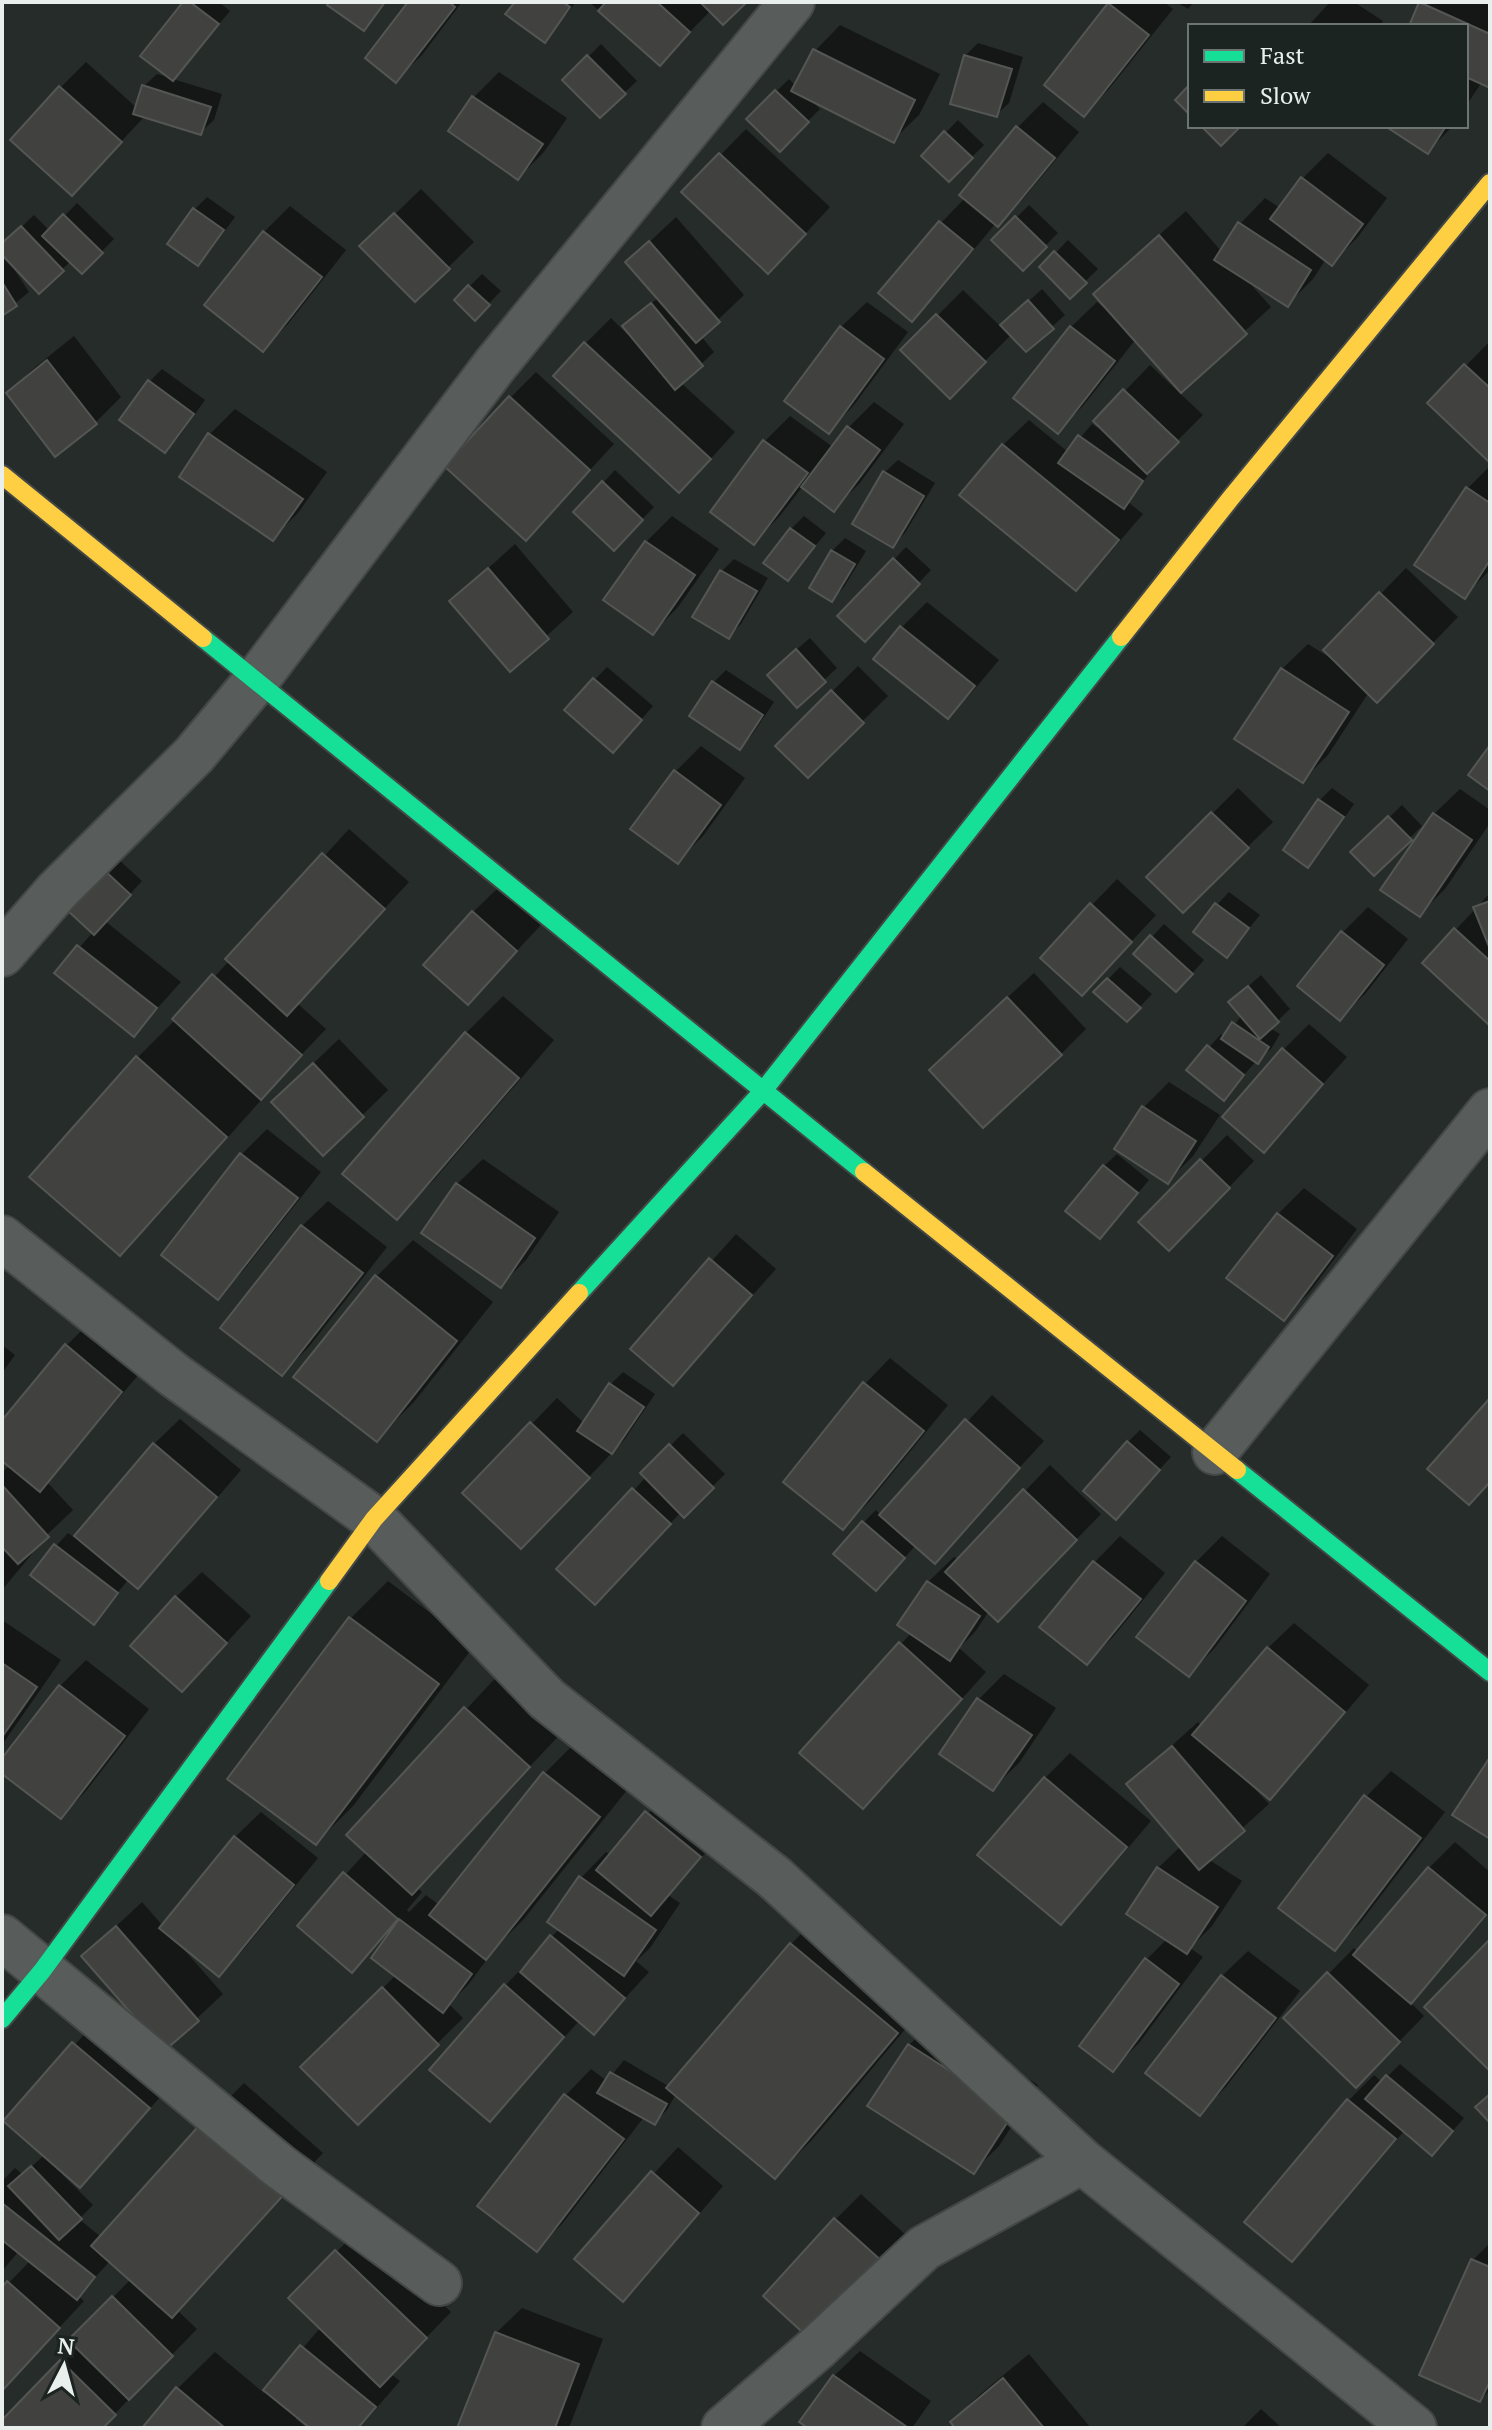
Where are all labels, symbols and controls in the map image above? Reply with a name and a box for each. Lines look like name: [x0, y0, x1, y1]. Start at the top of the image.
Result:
legend: [1188, 24, 1468, 128]
text: Fast: [1260, 39, 1305, 71]
text: Slow: [1260, 79, 1311, 111]
north arrow: [24, 2326, 104, 2406]
text: N: [56, 2330, 76, 2361]

